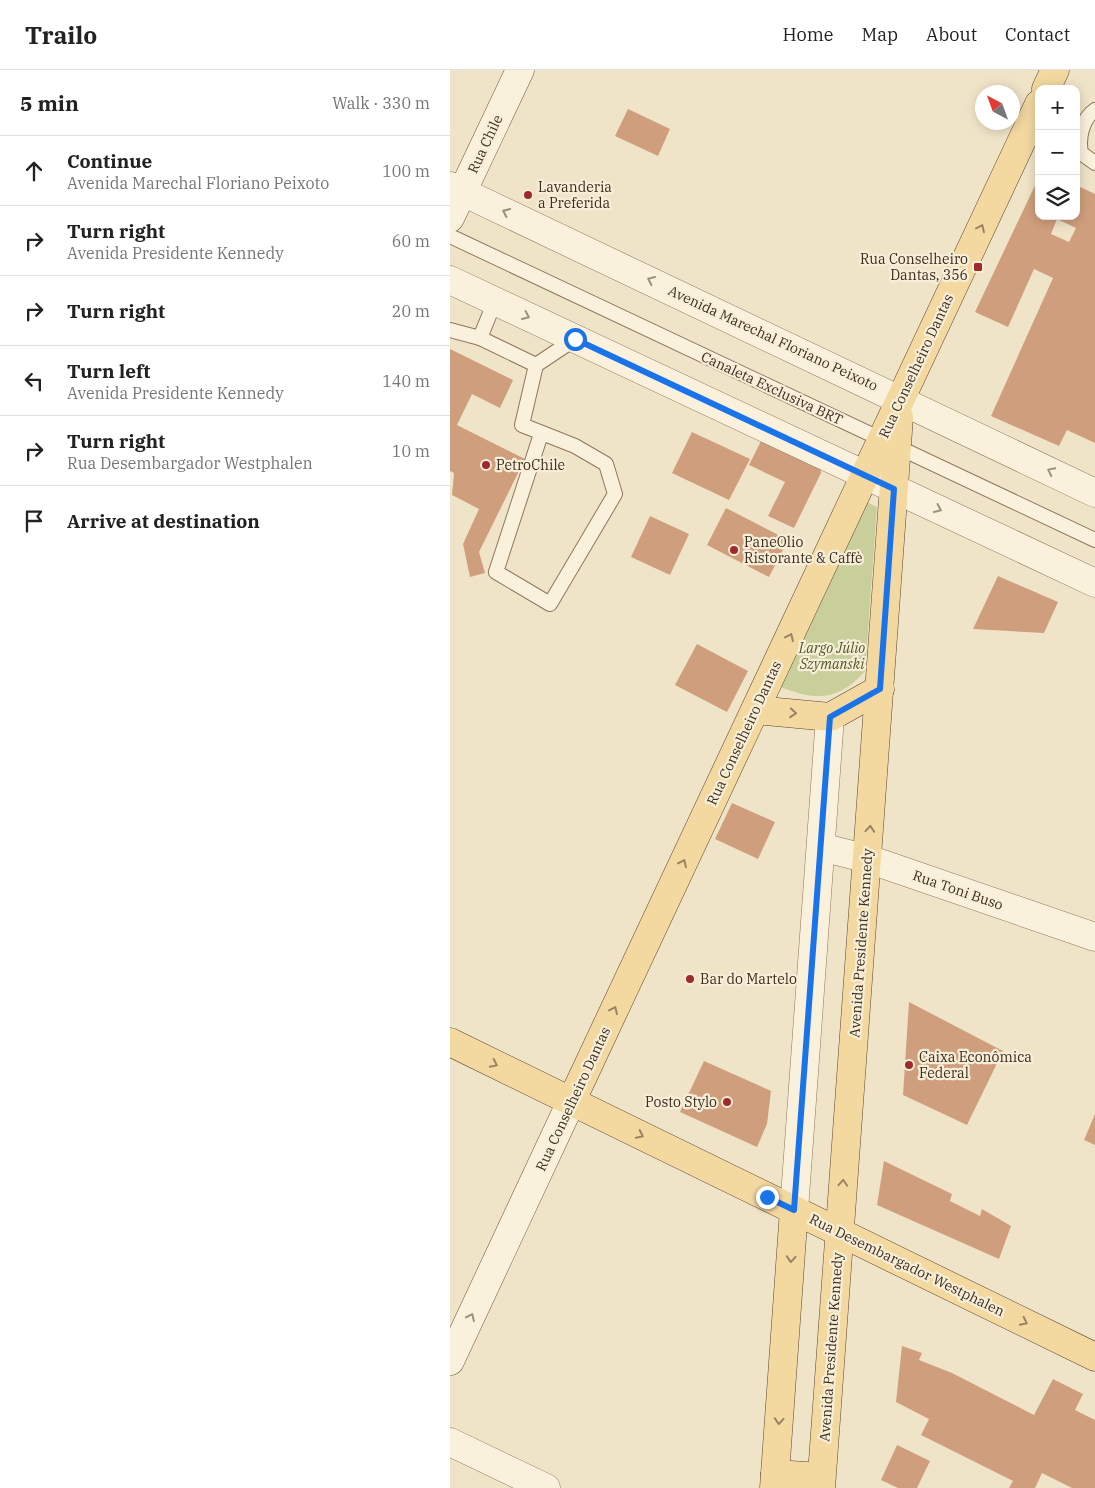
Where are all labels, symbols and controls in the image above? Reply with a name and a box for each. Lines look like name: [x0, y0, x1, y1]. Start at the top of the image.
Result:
text: Trailo: [25, 19, 97, 51]
text: Home: [782, 23, 834, 46]
text: Map: [862, 23, 898, 46]
text: About: [926, 23, 977, 46]
text: Contact: [1005, 23, 1070, 46]
north arrow: [975, 85, 1020, 130]
map controls: [1035, 85, 1080, 220]
button: +: [1035, 85, 1080, 130]
text: 5 min: [20, 89, 79, 117]
text: Walk · 330 m: [332, 93, 430, 113]
street label: Rua Chile: [464, 112, 506, 176]
button: −: [1035, 130, 1080, 175]
text: Continue: [67, 149, 152, 173]
icon: ahead: [20, 157, 48, 185]
text: 100 m: [382, 161, 430, 181]
text: Avenida Marechal Floriano Peixoto: [67, 173, 329, 193]
button: layers: [1035, 175, 1080, 220]
place label: Lavanderia a Preferida: [538, 178, 612, 212]
marker: Lavanderia a Preferida: [522, 189, 534, 201]
one-way arrow: [502, 207, 511, 218]
text: Turn right: [67, 219, 165, 243]
one-way arrow: [975, 224, 985, 233]
icon: right: [20, 227, 48, 255]
text: 60 m: [392, 231, 430, 251]
text: Avenida Presidente Kennedy: [67, 243, 284, 263]
place label: Rua Conselheiro Dantas, 356: [860, 250, 968, 284]
marker: Rua Conselheiro Dantas, 356: [972, 261, 984, 273]
one-way arrow: [647, 276, 656, 287]
street label: Avenida Marechal Floriano Peixoto: [665, 281, 881, 395]
street label: Rua Conselheiro Dantas: [875, 291, 957, 441]
icon: right: [20, 297, 48, 325]
text: Turn right: [67, 299, 165, 323]
text: 20 m: [392, 301, 430, 321]
one-way arrow: [521, 310, 530, 320]
route start: [564, 328, 587, 351]
street label: Canaleta Exclusiva BRT: [698, 347, 846, 429]
text: Turn left: [67, 359, 150, 383]
icon: left: [20, 367, 48, 395]
text: 140 m: [382, 371, 430, 391]
text: Avenida Presidente Kennedy: [67, 383, 284, 403]
text: Turn right: [67, 429, 165, 453]
icon: right: [20, 437, 48, 465]
text: 10 m: [392, 441, 430, 461]
text: Rua Desembargador Westphalen: [67, 453, 313, 473]
place label: PetroChile: [496, 456, 565, 474]
marker: PetroChile: [480, 459, 492, 471]
one-way arrow: [1047, 467, 1056, 478]
one-way arrow: [933, 503, 942, 514]
icon: arrive: [20, 507, 48, 535]
text: Arrive at destination: [67, 509, 260, 533]
place label: PaneOlio Ristorante & Caffè: [744, 533, 863, 567]
marker: PaneOlio Ristorante & Caffè: [728, 544, 740, 556]
one-way arrow: [783, 633, 793, 642]
park label: Largo Júlio Szymanski: [798, 639, 865, 673]
street label: Rua Conselheiro Dantas: [703, 658, 785, 808]
one-way arrow: [789, 707, 797, 718]
one-way arrow: [864, 825, 875, 833]
street label: Avenida Presidente Kennedy: [845, 847, 877, 1038]
one-way arrow: [677, 859, 688, 868]
street label: Rua Toni Buso: [910, 866, 1006, 914]
place label: Bar do Martelo: [700, 970, 797, 988]
marker: Bar do Martelo: [684, 973, 696, 985]
one-way arrow: [608, 1006, 619, 1015]
street label: Rua Conselheiro Dantas: [532, 1024, 614, 1174]
place label: Caixa Econômica Federal: [919, 1048, 1032, 1082]
one-way arrow: [489, 1058, 498, 1068]
marker: Caixa Econômica Federal: [903, 1059, 915, 1071]
place label: Posto Stylo: [645, 1093, 717, 1111]
marker: Posto Stylo: [721, 1096, 733, 1108]
one-way arrow: [635, 1129, 644, 1139]
one-way arrow: [837, 1179, 848, 1187]
route end: [756, 1186, 779, 1209]
street label: Rua Desembargador Westphalen: [806, 1210, 1008, 1320]
street label: Avenida Presidente Kennedy: [815, 1251, 847, 1442]
one-way arrow: [786, 1255, 797, 1263]
one-way arrow: [464, 1313, 475, 1322]
one-way arrow: [1019, 1316, 1028, 1326]
one-way arrow: [773, 1417, 784, 1425]

